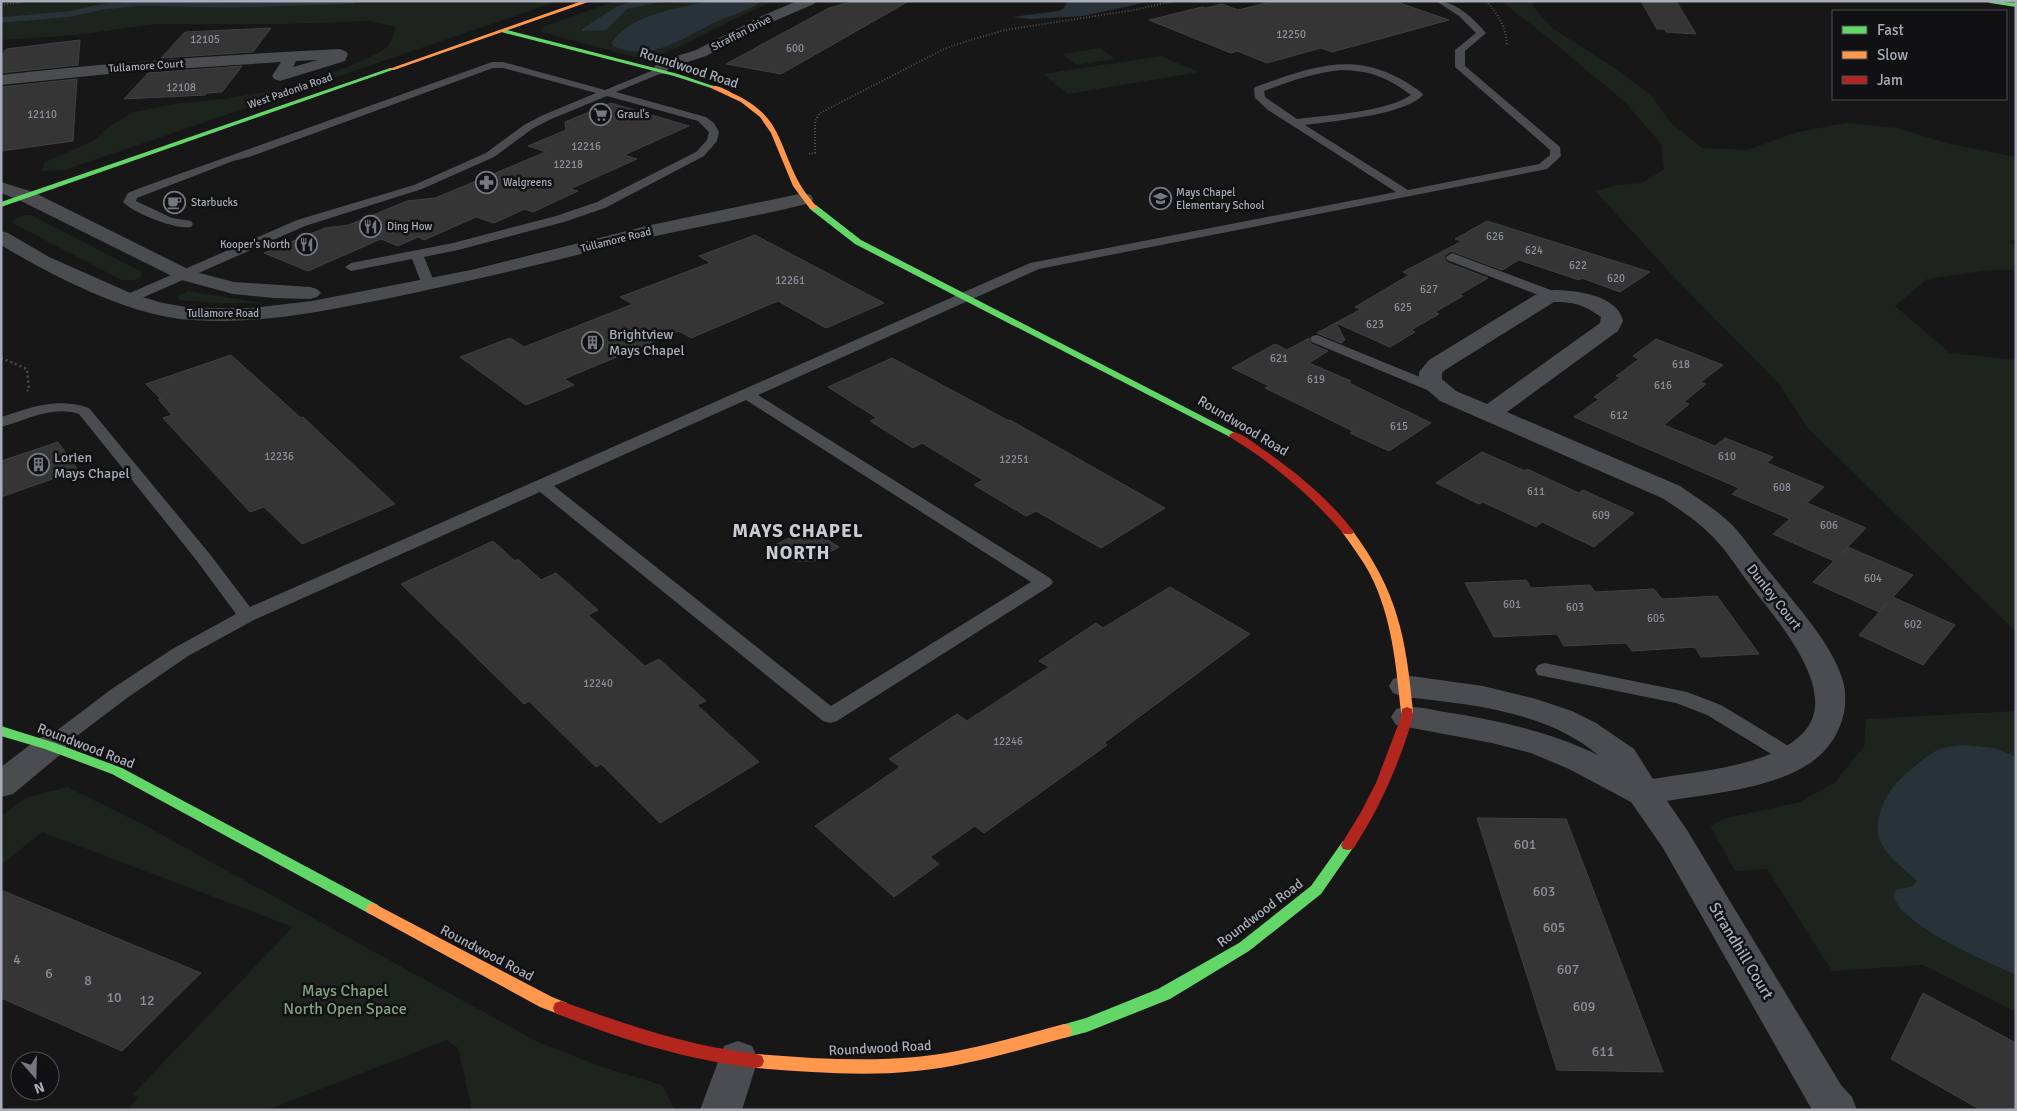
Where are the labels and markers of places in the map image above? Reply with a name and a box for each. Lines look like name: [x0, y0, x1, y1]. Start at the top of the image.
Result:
supermarket icon: Graul's: [589, 102, 613, 126]
place label: Graul's: [617, 108, 650, 121]
pharmacy icon: Walgreens: [475, 170, 499, 194]
place label: Walgreens: [503, 176, 552, 189]
school or university icon: Mays Chapel Elementary School: [1148, 186, 1172, 210]
place label: Mays Chapel Elementary School: [1176, 186, 1264, 212]
cafe icon: Starbucks: [163, 190, 187, 214]
place label: Starbucks: [191, 196, 238, 209]
restaurant icon: Ding How: [359, 214, 383, 238]
place label: Ding How: [387, 220, 432, 233]
restaurant icon: Kooper's North: [294, 232, 318, 256]
place label: Kooper's North: [220, 238, 290, 251]
place label: Brightview Mays Chapel: [609, 326, 685, 359]
building icon: Brightview Mays Chapel: [581, 330, 605, 354]
place label: Lorien Mays Chapel: [54, 449, 130, 482]
building icon: Lorien Mays Chapel: [26, 453, 50, 477]

